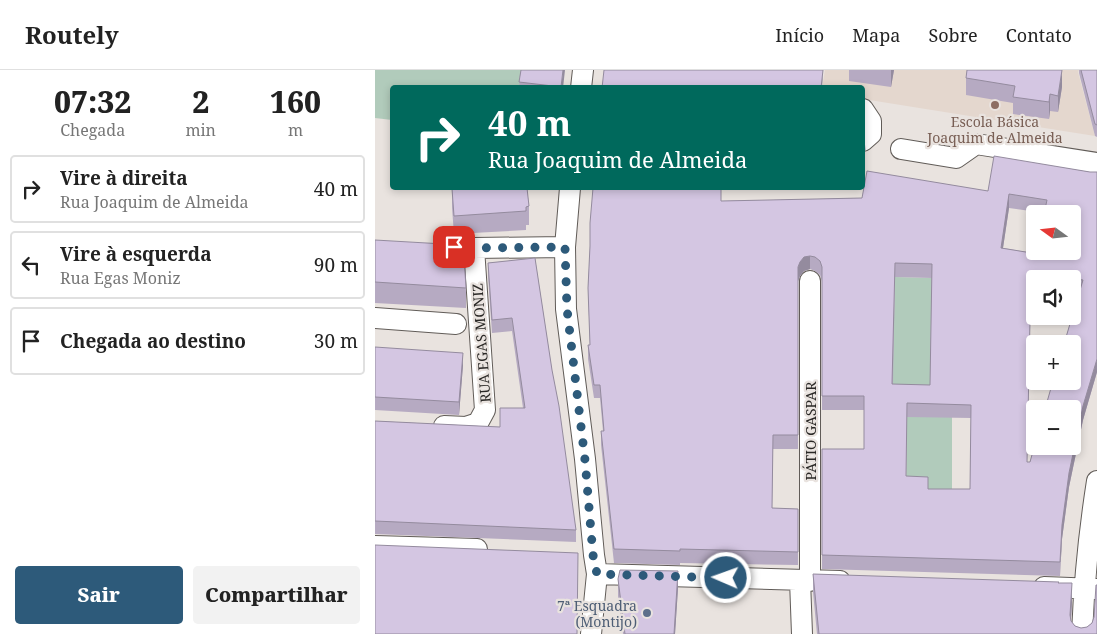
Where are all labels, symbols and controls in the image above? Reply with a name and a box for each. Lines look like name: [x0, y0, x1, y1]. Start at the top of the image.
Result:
text: Routely: [25, 18, 119, 51]
text: Início: [775, 23, 824, 47]
text: Mapa: [852, 23, 900, 47]
text: Sobre: [928, 23, 978, 47]
text: Contato: [1006, 23, 1072, 47]
text: 07:32: [54, 81, 131, 122]
text: 2: [192, 81, 209, 122]
text: 160: [270, 81, 321, 122]
text: 40 m: [488, 99, 571, 146]
marker: Escola Básica Joaquim de Almeida: [989, 99, 1001, 111]
icon: right: [405, 105, 470, 170]
place label: Escola Básica Joaquim de Almeida: [926, 112, 1063, 147]
text: Chegada: [60, 119, 125, 141]
text: min: [185, 119, 216, 141]
text: m: [288, 119, 303, 141]
text: Rua Joaquim de Almeida: [488, 144, 747, 174]
text: Vire à direita: [60, 165, 188, 191]
icon: right: [17, 175, 45, 203]
text: 40 m: [314, 176, 358, 202]
text: Rua Joaquim de Almeida: [60, 191, 249, 213]
north arrow: [1026, 205, 1081, 260]
map controls: [1026, 205, 1081, 455]
pin: [433, 226, 475, 268]
icon: arrive: [440, 233, 468, 261]
text: Vire à esquerda: [60, 241, 212, 267]
icon: left: [17, 251, 45, 279]
text: 90 m: [314, 252, 358, 278]
text: Rua Egas Moniz: [60, 267, 181, 289]
button: sound: [1026, 270, 1081, 325]
street label: RUA EGAS MONIZ: [467, 283, 495, 403]
icon: arrive: [17, 327, 45, 355]
text: Chegada ao destino: [60, 328, 246, 354]
text: 30 m: [314, 328, 358, 354]
button: +: [1026, 335, 1081, 390]
street label: PÁTIO GASPAR: [801, 381, 820, 480]
button: −: [1026, 400, 1081, 455]
position arrow: [699, 551, 751, 603]
button: Sair: [15, 566, 183, 624]
button: Compartilhar: [193, 566, 360, 624]
place label: 7ª Esquadra (Montijo): [557, 596, 637, 631]
marker: 7ª Esquadra (Montijo): [641, 607, 653, 619]

